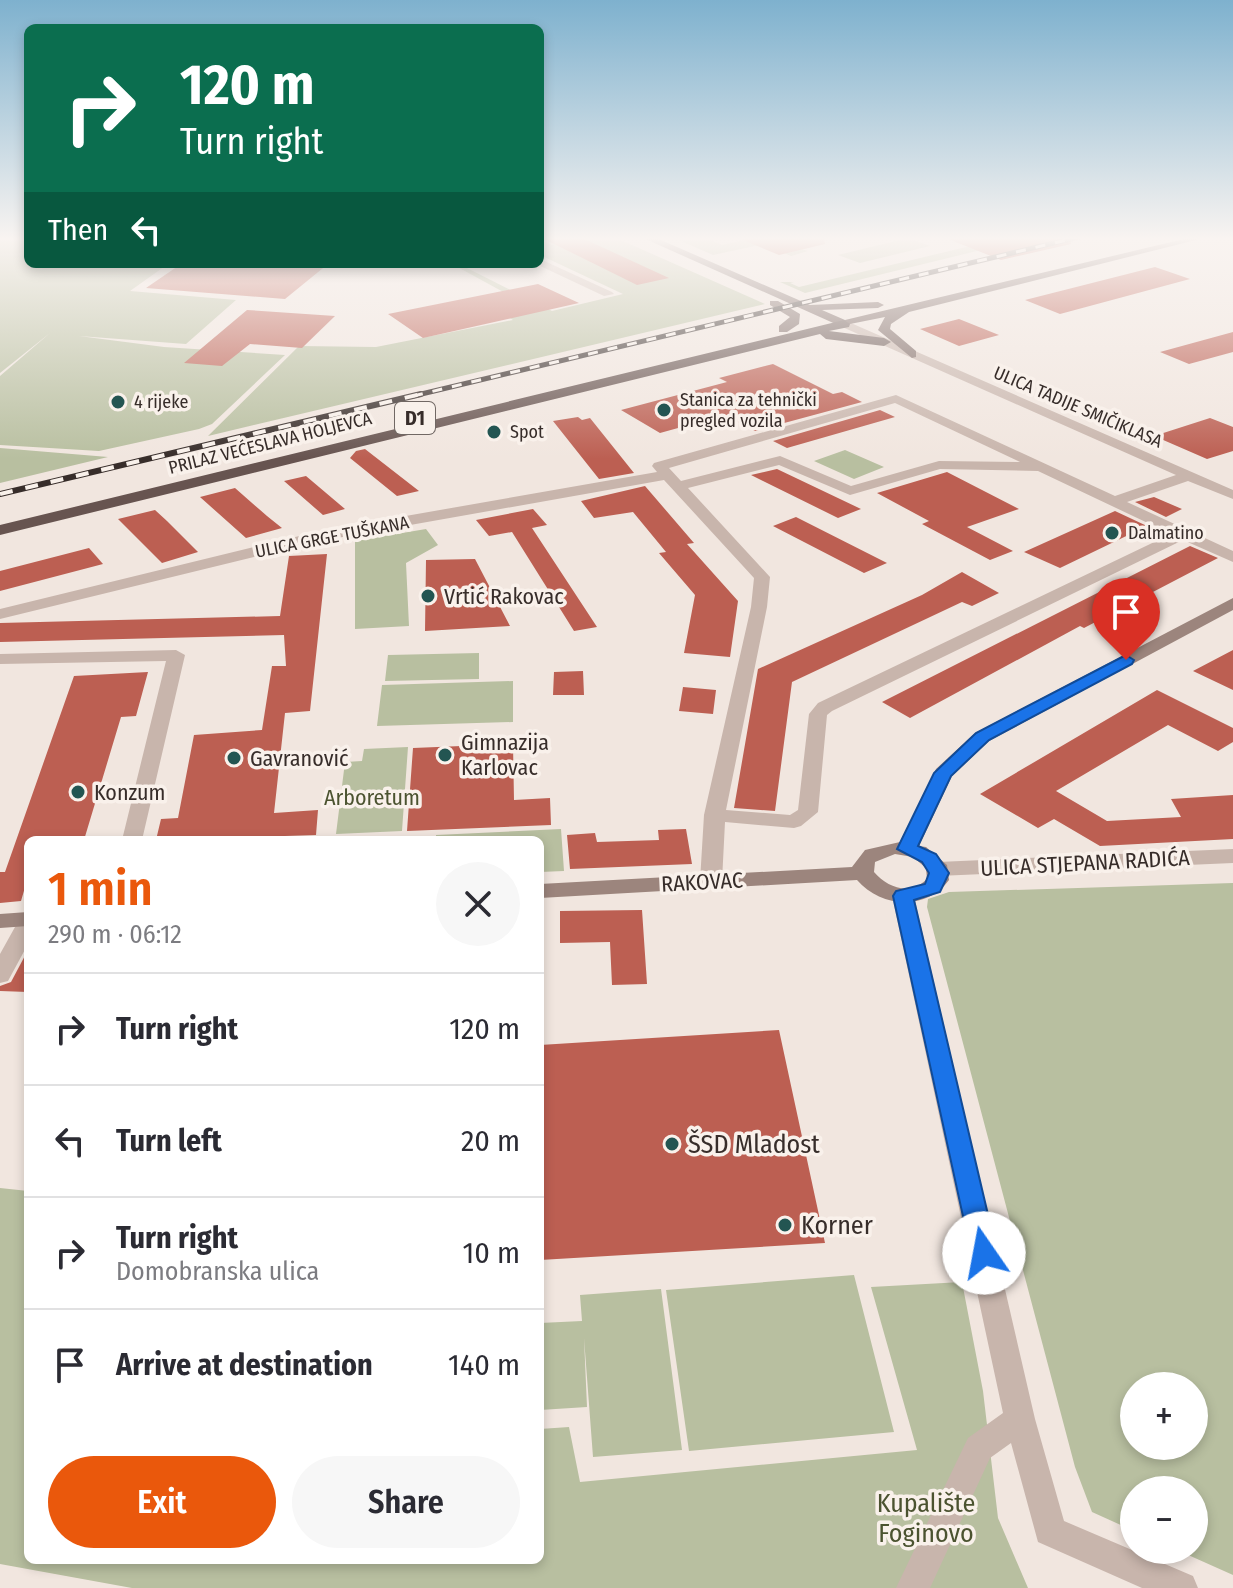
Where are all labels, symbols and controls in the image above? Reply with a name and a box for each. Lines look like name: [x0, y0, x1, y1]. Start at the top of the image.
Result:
text: 120 m: [180, 52, 315, 119]
icon: right: [48, 56, 152, 160]
text: Turn right: [180, 120, 323, 164]
icon: left: [124, 208, 168, 252]
text: Then: [48, 212, 108, 248]
street label: ULICA TADIJE SMIČIKLASA: [990, 361, 1166, 453]
place label: Stanica za tehnički pregled vozila: [680, 389, 817, 432]
place label: 4 rijeke: [134, 391, 188, 413]
marker: 4 rijeke: [109, 393, 127, 411]
marker: Stanica za tehnički pregled vozila: [655, 401, 673, 419]
road number: D1: [395, 402, 435, 434]
street label: PRILAZ VEĆESLAVA HOLJEVCA: [166, 407, 374, 479]
place label: Spot: [510, 421, 544, 443]
marker: Spot: [485, 423, 503, 441]
street label: ULICA GRGE TUŠKANA: [253, 511, 411, 563]
place label: Dalmatino: [1128, 522, 1204, 544]
marker: Dalmatino: [1103, 524, 1121, 542]
pin: [1092, 578, 1160, 660]
place label: Vrtić Rakovac: [444, 583, 564, 610]
marker: Vrtić Rakovac: [419, 587, 437, 605]
icon: arrive: [1104, 590, 1148, 634]
place label: Gimnazija Karlovac: [461, 729, 549, 781]
place label: Gavranović: [250, 745, 349, 772]
marker: Gimnazija Karlovac: [436, 746, 454, 764]
marker: Gavranović: [225, 749, 243, 767]
place label: Konzum: [94, 779, 165, 806]
marker: Konzum: [69, 783, 87, 801]
park label: Arboretum: [324, 784, 420, 811]
street label: ULICA STJEPANA RADIĆA: [980, 844, 1191, 882]
text: 1 min: [48, 860, 153, 918]
button: close: [436, 862, 520, 946]
street label: RAKOVAC: [660, 866, 744, 898]
text: 290 m · 06:12: [48, 919, 182, 950]
icon: right: [48, 1007, 92, 1051]
text: Turn right: [116, 1011, 238, 1047]
text: 120 m: [449, 1011, 520, 1047]
icon: left: [48, 1119, 92, 1163]
text: Turn left: [116, 1123, 222, 1159]
text: 20 m: [461, 1123, 520, 1159]
place label: ŠSD Mladost: [688, 1129, 820, 1160]
marker: ŠSD Mladost: [663, 1135, 681, 1153]
place label: Korner: [801, 1210, 873, 1241]
position arrow: [942, 1211, 1026, 1295]
marker: Korner: [776, 1216, 794, 1234]
text: Turn right: [116, 1220, 238, 1256]
icon: right: [48, 1231, 92, 1275]
text: 10 m: [463, 1235, 520, 1271]
text: Domobranska ulica: [116, 1256, 319, 1287]
icon: arrive: [48, 1343, 92, 1387]
text: Arrive at destination: [116, 1347, 373, 1383]
text: 140 m: [448, 1347, 520, 1383]
map controls: [1120, 1372, 1208, 1564]
button: +: [1120, 1372, 1208, 1460]
button: Exit: [48, 1456, 276, 1548]
button: Share: [292, 1456, 520, 1548]
button: −: [1120, 1476, 1208, 1564]
park label: Kupalište Foginovo: [877, 1488, 975, 1549]

